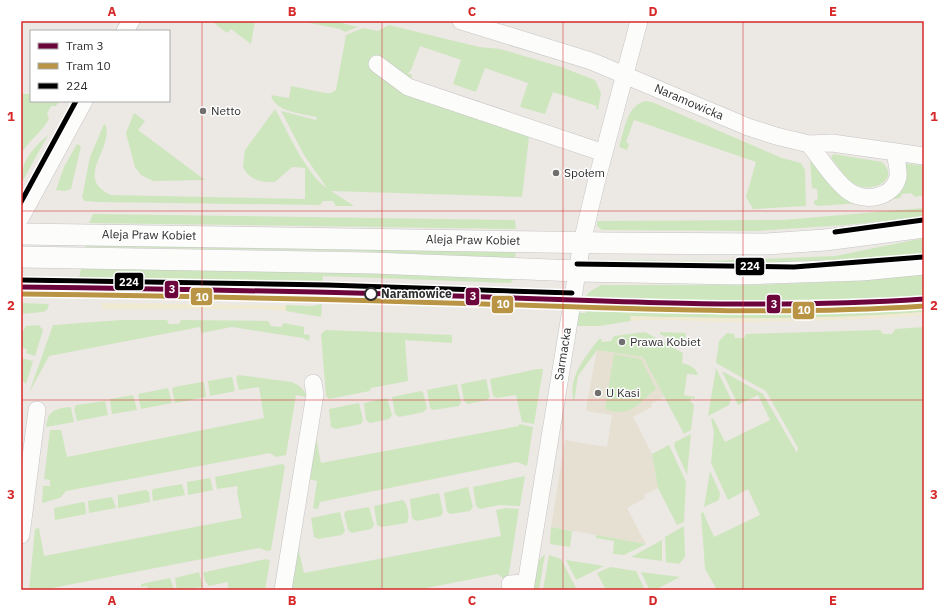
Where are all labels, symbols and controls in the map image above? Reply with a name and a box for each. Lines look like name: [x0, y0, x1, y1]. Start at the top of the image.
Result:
text: A: [108, 3, 117, 20]
text: B: [288, 3, 297, 20]
text: C: [468, 3, 477, 20]
text: D: [648, 3, 658, 20]
text: E: [829, 3, 837, 20]
legend: [30, 30, 170, 102]
text: Tram 3: [66, 38, 104, 53]
text: Tram 10: [66, 58, 111, 73]
text: 224: [66, 78, 88, 93]
street label: Naramowicka: [652, 80, 727, 123]
place label: Netto: [211, 103, 241, 118]
marker: Netto: [198, 106, 208, 116]
text: 1: [7, 108, 15, 125]
text: 1: [930, 108, 938, 125]
place label: Społem: [564, 165, 605, 180]
marker: Społem: [551, 168, 561, 178]
street label: Aleja Praw Kobiet: [102, 226, 196, 243]
street label: Aleja Praw Kobiet: [426, 231, 520, 248]
line badge: 224: [735, 257, 765, 276]
text: 224: [740, 259, 760, 273]
line badge: 224: [114, 272, 144, 291]
text: 224: [119, 275, 139, 289]
line badge: 3: [164, 280, 179, 299]
text: 3: [169, 282, 175, 296]
place label: Naramowice: [381, 286, 452, 301]
line badge: 10: [190, 287, 213, 306]
marker: Naramowice: [364, 287, 378, 301]
line badge: 3: [465, 287, 480, 306]
text: 3: [470, 289, 476, 303]
text: 10: [195, 290, 209, 304]
line badge: 3: [766, 294, 781, 314]
line badge: 10: [491, 295, 514, 314]
text: 2: [7, 297, 15, 314]
text: 10: [496, 297, 510, 311]
text: 3: [771, 297, 777, 311]
text: 2: [930, 297, 938, 314]
line badge: 10: [792, 301, 815, 320]
text: 10: [797, 303, 811, 317]
street label: Sarmacka: [551, 326, 574, 381]
place label: Prawa Kobiet: [630, 334, 701, 349]
marker: Prawa Kobiet: [617, 337, 627, 347]
place label: U Kasi: [606, 385, 640, 400]
marker: U Kasi: [593, 388, 603, 398]
text: 3: [7, 486, 15, 503]
text: 3: [930, 486, 938, 503]
text: A: [108, 592, 117, 609]
text: B: [288, 592, 297, 609]
text: C: [468, 592, 477, 609]
text: D: [648, 592, 658, 609]
text: E: [829, 592, 837, 609]

